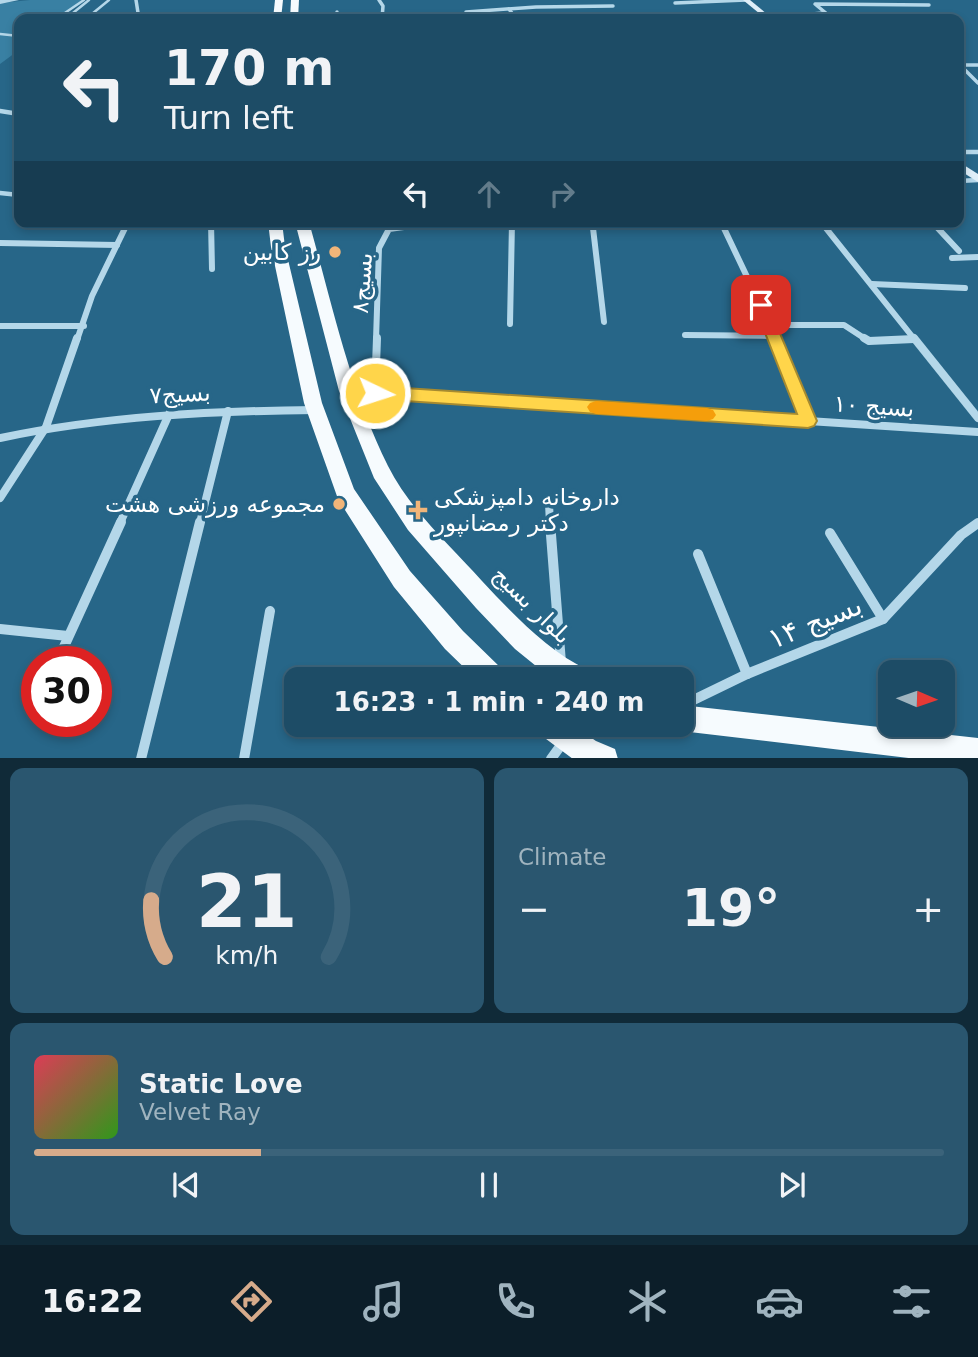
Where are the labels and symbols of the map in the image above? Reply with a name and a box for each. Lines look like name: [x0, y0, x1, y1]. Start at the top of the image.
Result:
place label: رز کابین: [243, 239, 321, 266]
marker: رز کابین: [327, 244, 343, 260]
street label: بسیج۸: [347, 252, 378, 314]
pin: [731, 275, 791, 335]
position arrow: [338, 356, 412, 430]
street label: بسیج۷: [149, 379, 211, 410]
street label: بسیج ۱۰: [833, 390, 915, 423]
place label: داروخانه دامپزشکی دکتر رمضانپور: [433, 484, 620, 537]
place label: مجموعه ورزشی هشت: [105, 491, 325, 518]
marker: مجموعه ورزشی هشت: [331, 496, 347, 512]
marker: داروخانه دامپزشکی دکتر رمضانپور: [408, 500, 428, 520]
street label: بلوار بسیج: [487, 561, 577, 650]
street label: بسیج ۱۴: [763, 588, 867, 656]
speed limit sign: 30: [21, 646, 112, 737]
north arrow: [878, 660, 956, 737]

